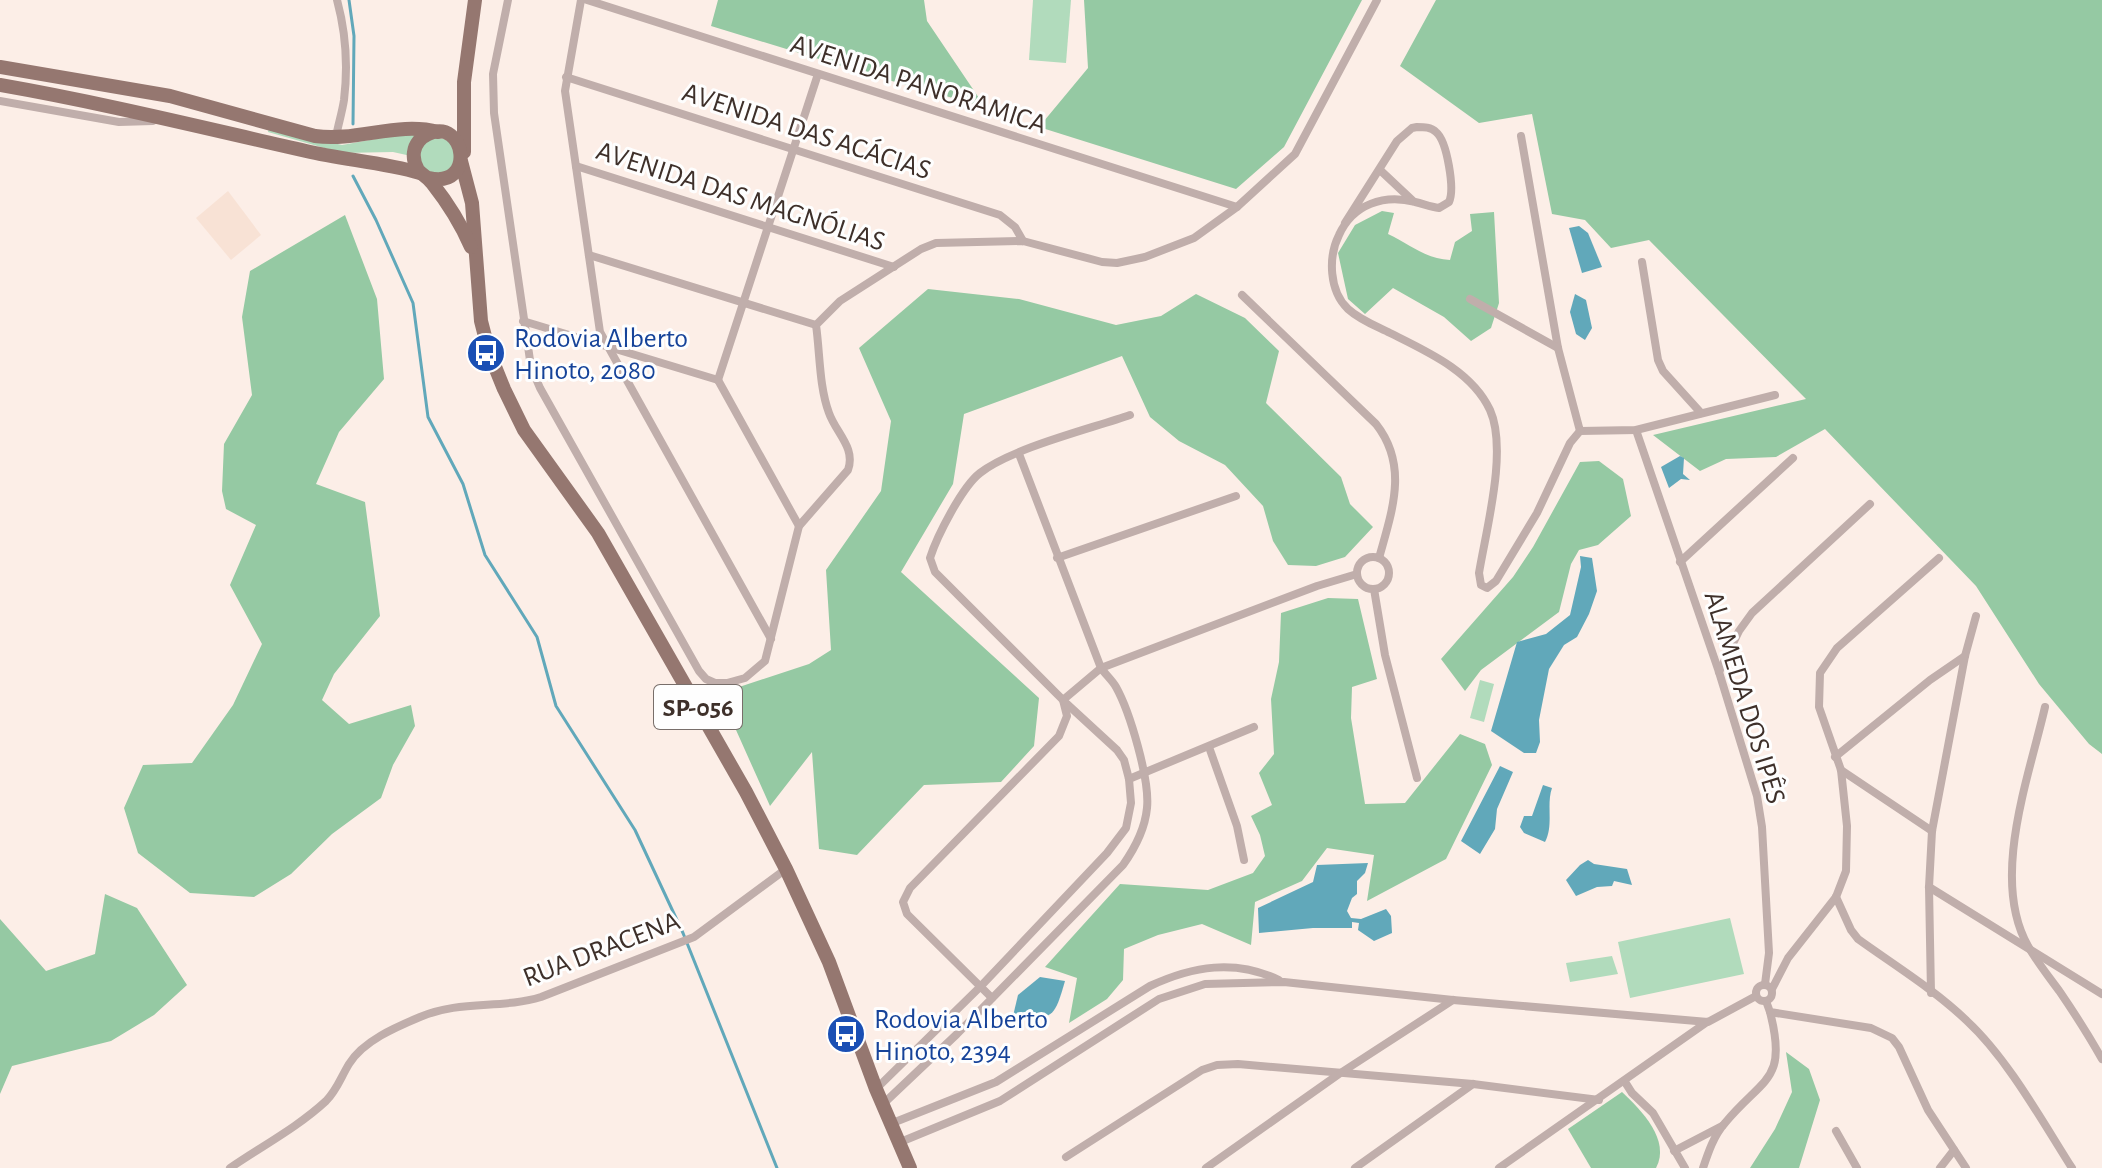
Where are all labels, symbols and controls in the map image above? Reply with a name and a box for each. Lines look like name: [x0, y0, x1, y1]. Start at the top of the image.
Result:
street label: AVENIDA PANORAMICA: [787, 30, 1050, 140]
street label: AVENIDA DAS ACÁCIAS: [679, 76, 935, 185]
street label: AVENIDA DAS MAGNÓLIAS: [593, 134, 889, 257]
place label: Rodovia Alberto Hinoto, 2080: [514, 325, 688, 385]
bus stop icon: Rodovia Alberto Hinoto, 2080: [465, 332, 507, 374]
street label: ALAMEDA DOS IPÊS: [1698, 587, 1792, 807]
road number: SP-056: [654, 685, 742, 729]
street label: RUA DRACENA: [519, 907, 684, 993]
place label: Rodovia Alberto Hinoto, 2394: [874, 1006, 1048, 1066]
bus stop icon: Rodovia Alberto Hinoto, 2394: [825, 1013, 867, 1055]

